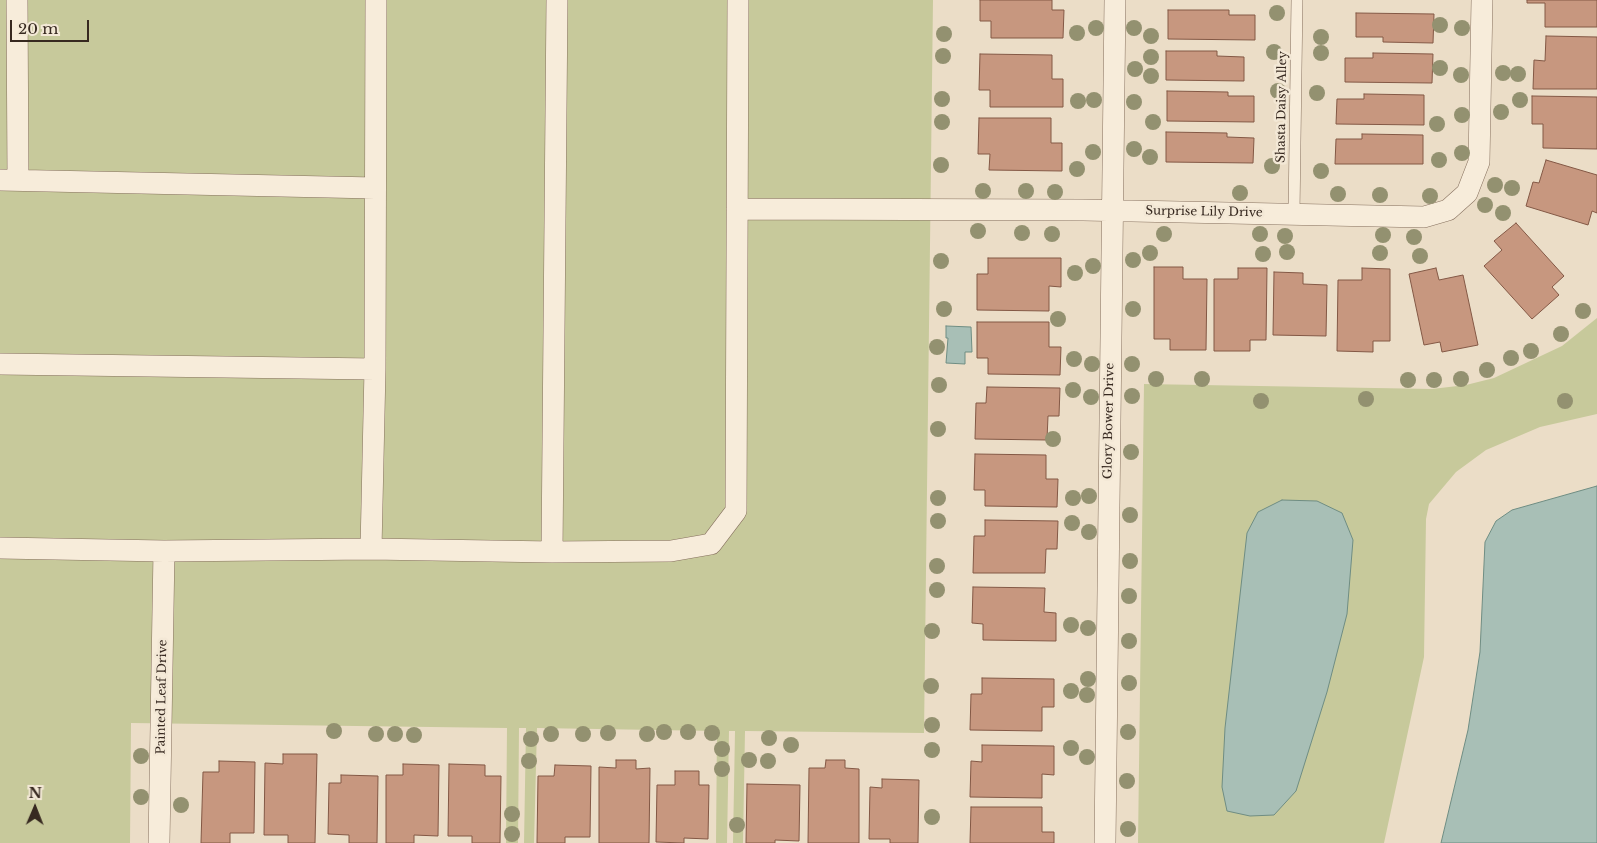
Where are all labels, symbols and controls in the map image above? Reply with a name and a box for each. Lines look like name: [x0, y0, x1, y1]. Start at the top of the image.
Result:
scale bar: [12, 10, 91, 42]
text: 20 m: [18, 19, 58, 38]
street label: Shasta Daisy Alley: [1274, 51, 1290, 163]
street label: Surprise Lily Drive: [1145, 204, 1263, 220]
street label: Glory Bower Drive: [1101, 363, 1117, 479]
street label: Painted Leaf Drive: [154, 639, 170, 755]
north arrow: [10, 783, 60, 833]
text: N: [29, 784, 42, 802]

